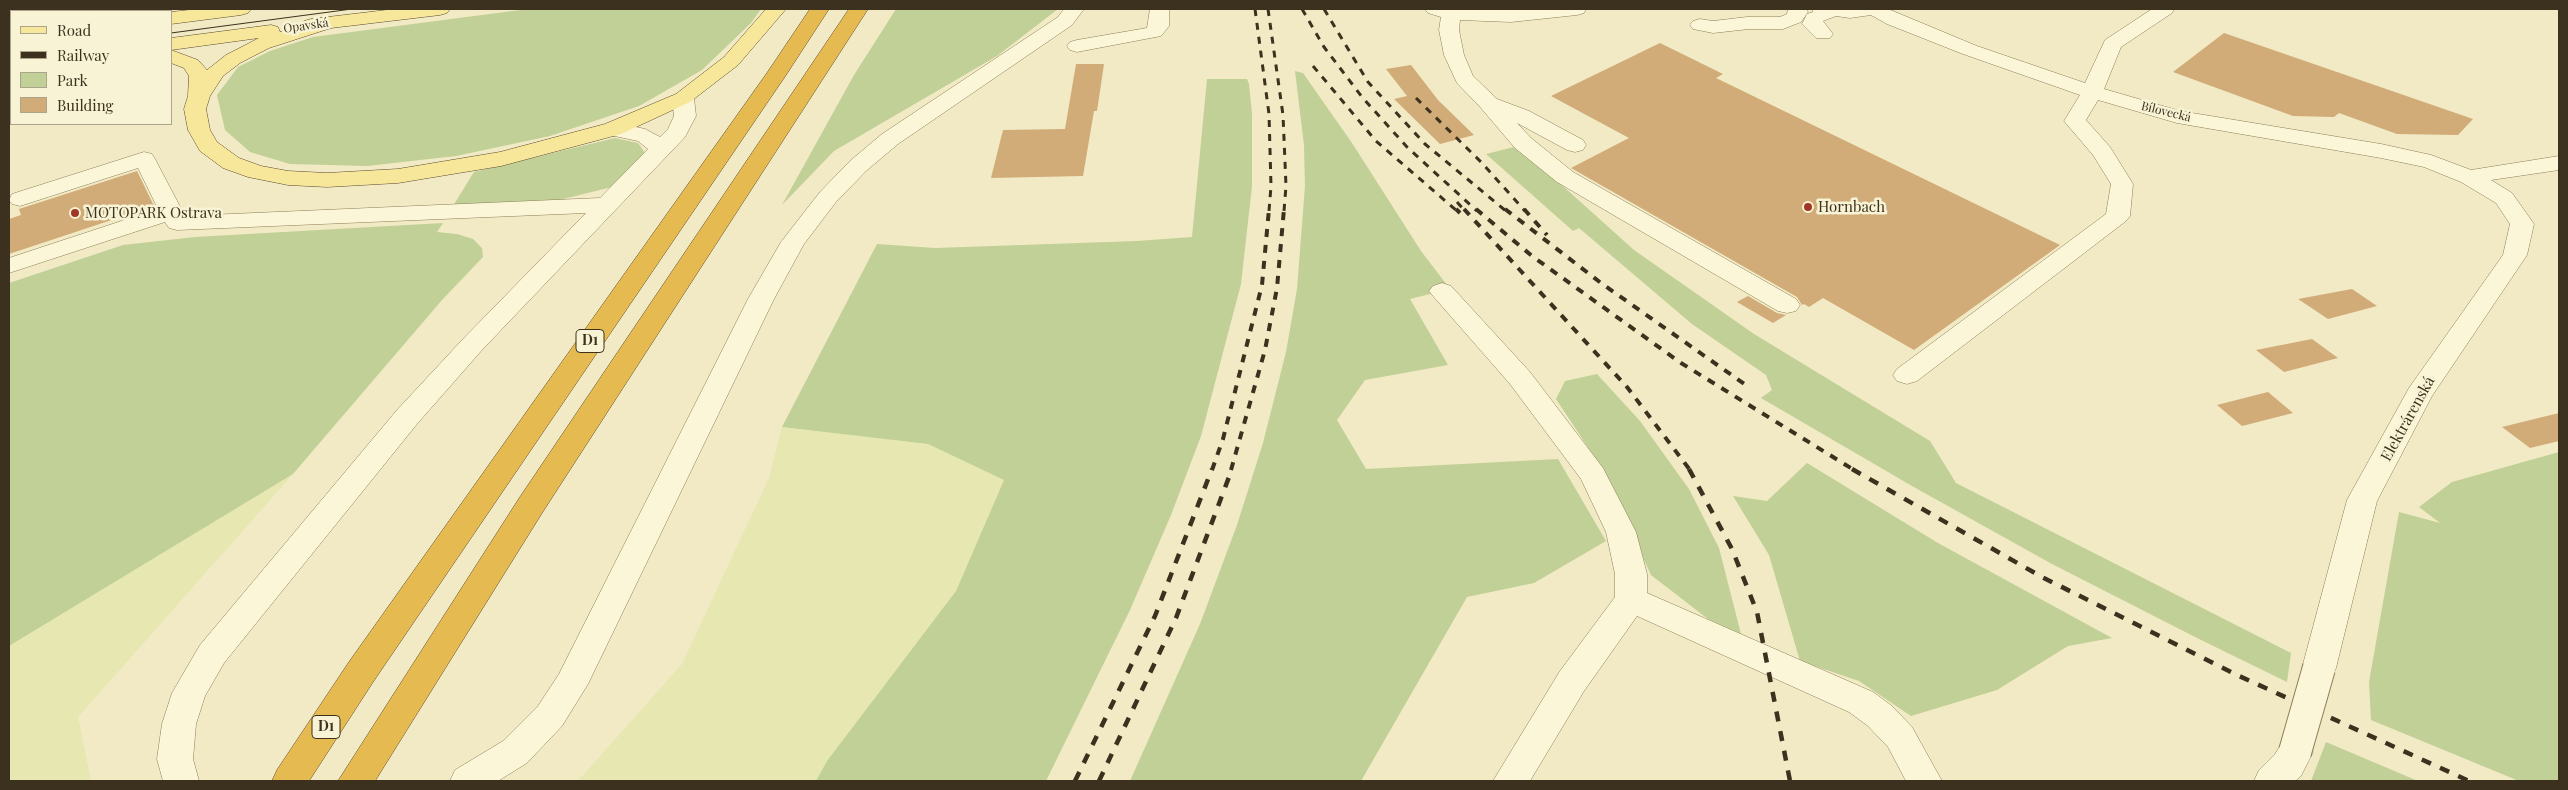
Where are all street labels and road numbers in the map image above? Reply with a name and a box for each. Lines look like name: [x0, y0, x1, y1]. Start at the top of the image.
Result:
street label: Opavská: [283, 16, 329, 36]
street label: Bílovecká: [2140, 99, 2192, 125]
road number: D1: [576, 330, 604, 352]
street label: Elektrárenská: [2377, 374, 2439, 464]
road number: D1: [312, 716, 340, 739]

